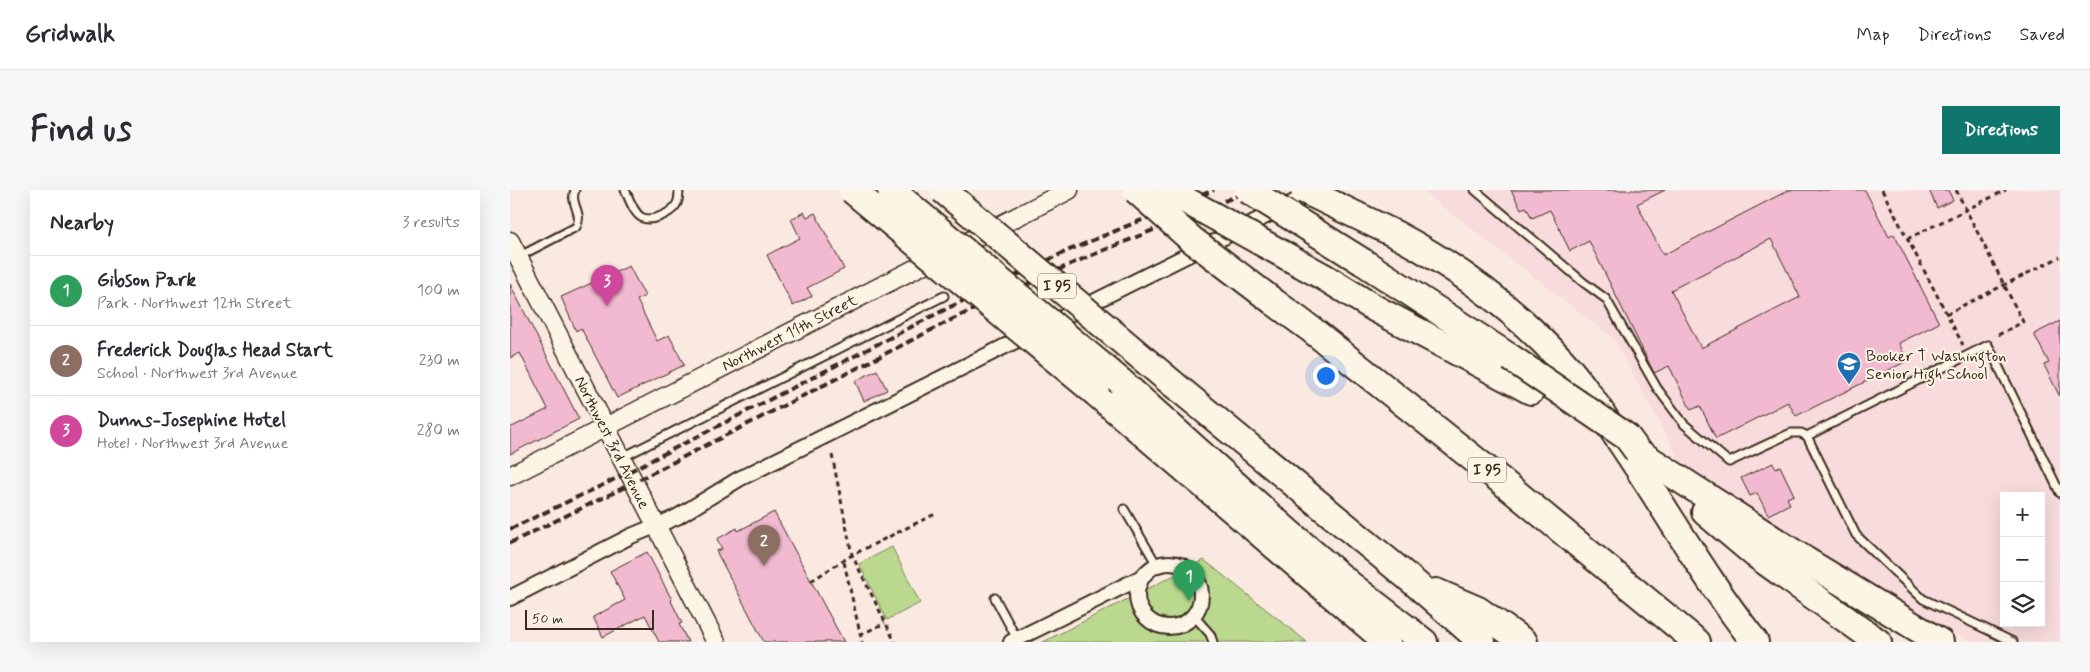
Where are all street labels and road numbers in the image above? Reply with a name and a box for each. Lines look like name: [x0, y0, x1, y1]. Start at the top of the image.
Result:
road number: I 95: [1038, 274, 1076, 298]
street label: Northwest 11th Street: [718, 290, 861, 377]
street label: Northwest 3rd Avenue: [569, 373, 654, 513]
road number: I 95: [1468, 458, 1506, 482]

